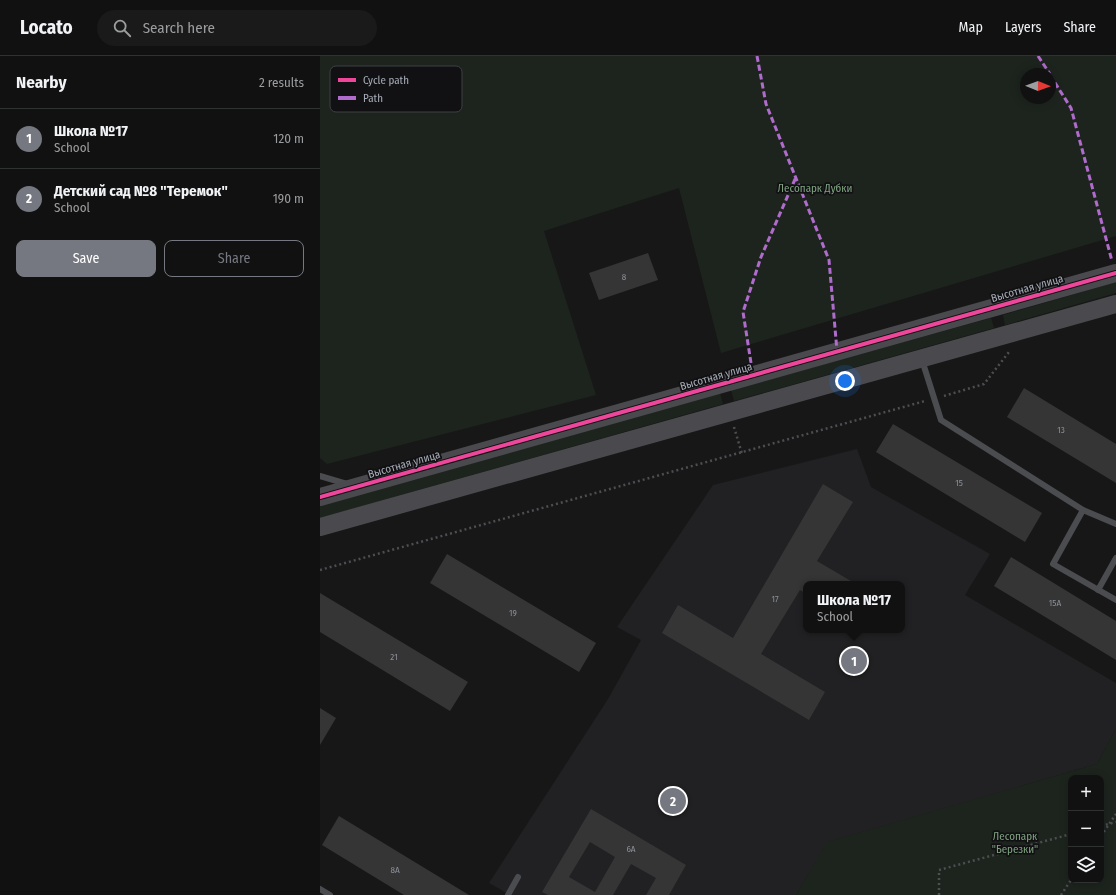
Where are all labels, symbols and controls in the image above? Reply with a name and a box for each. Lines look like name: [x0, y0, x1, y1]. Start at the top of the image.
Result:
search box: [97, 10, 377, 46]
text: Locato: [20, 16, 73, 39]
icon: search: [111, 17, 133, 39]
text: Search here: [143, 19, 215, 37]
text: Map: [959, 19, 983, 36]
text: Layers: [1005, 19, 1041, 36]
text: Share: [1063, 19, 1096, 36]
legend: [330, 66, 462, 112]
north arrow: [1020, 68, 1056, 104]
text: Nearby: [16, 72, 67, 93]
text: Cycle path: [363, 74, 409, 87]
text: 2 results: [259, 75, 304, 90]
text: Path: [363, 92, 383, 105]
text: Школа №17: [54, 122, 128, 140]
text: 1: [26, 131, 32, 146]
text: 120 m: [273, 131, 304, 146]
text: School: [54, 140, 90, 155]
text: Детский сад №8 "Теремок": [54, 182, 228, 200]
park label: Лесопарк Дубки: [778, 182, 852, 195]
text: 2: [26, 191, 32, 206]
text: 190 m: [273, 191, 304, 206]
text: School: [54, 200, 90, 215]
button: Save: [16, 240, 156, 277]
button: Share: [164, 240, 304, 277]
house number: 8: [622, 272, 627, 282]
street label: Высотная улица: [989, 272, 1065, 305]
street label: Высотная улица: [678, 360, 754, 393]
your location: [835, 371, 855, 391]
house number: 13: [1057, 425, 1065, 435]
street label: Высотная улица: [366, 448, 442, 481]
house number: 15: [955, 478, 963, 488]
popup: [803, 581, 905, 633]
text: Школа №17: [817, 591, 891, 609]
house number: 17: [771, 594, 779, 604]
house number: 15А: [1049, 598, 1061, 608]
house number: 19: [509, 608, 517, 618]
text: School: [817, 609, 853, 624]
pin: 1: [841, 646, 867, 676]
house number: 21: [390, 652, 398, 662]
map controls: [1068, 775, 1104, 883]
button: +: [1068, 775, 1104, 811]
pin: 2: [660, 786, 686, 816]
button: −: [1068, 811, 1104, 847]
park label: Лесопарк "Березки": [992, 830, 1038, 856]
house number: 6А: [626, 844, 636, 854]
button: layers: [1068, 847, 1104, 883]
house number: 8А: [390, 865, 400, 875]

